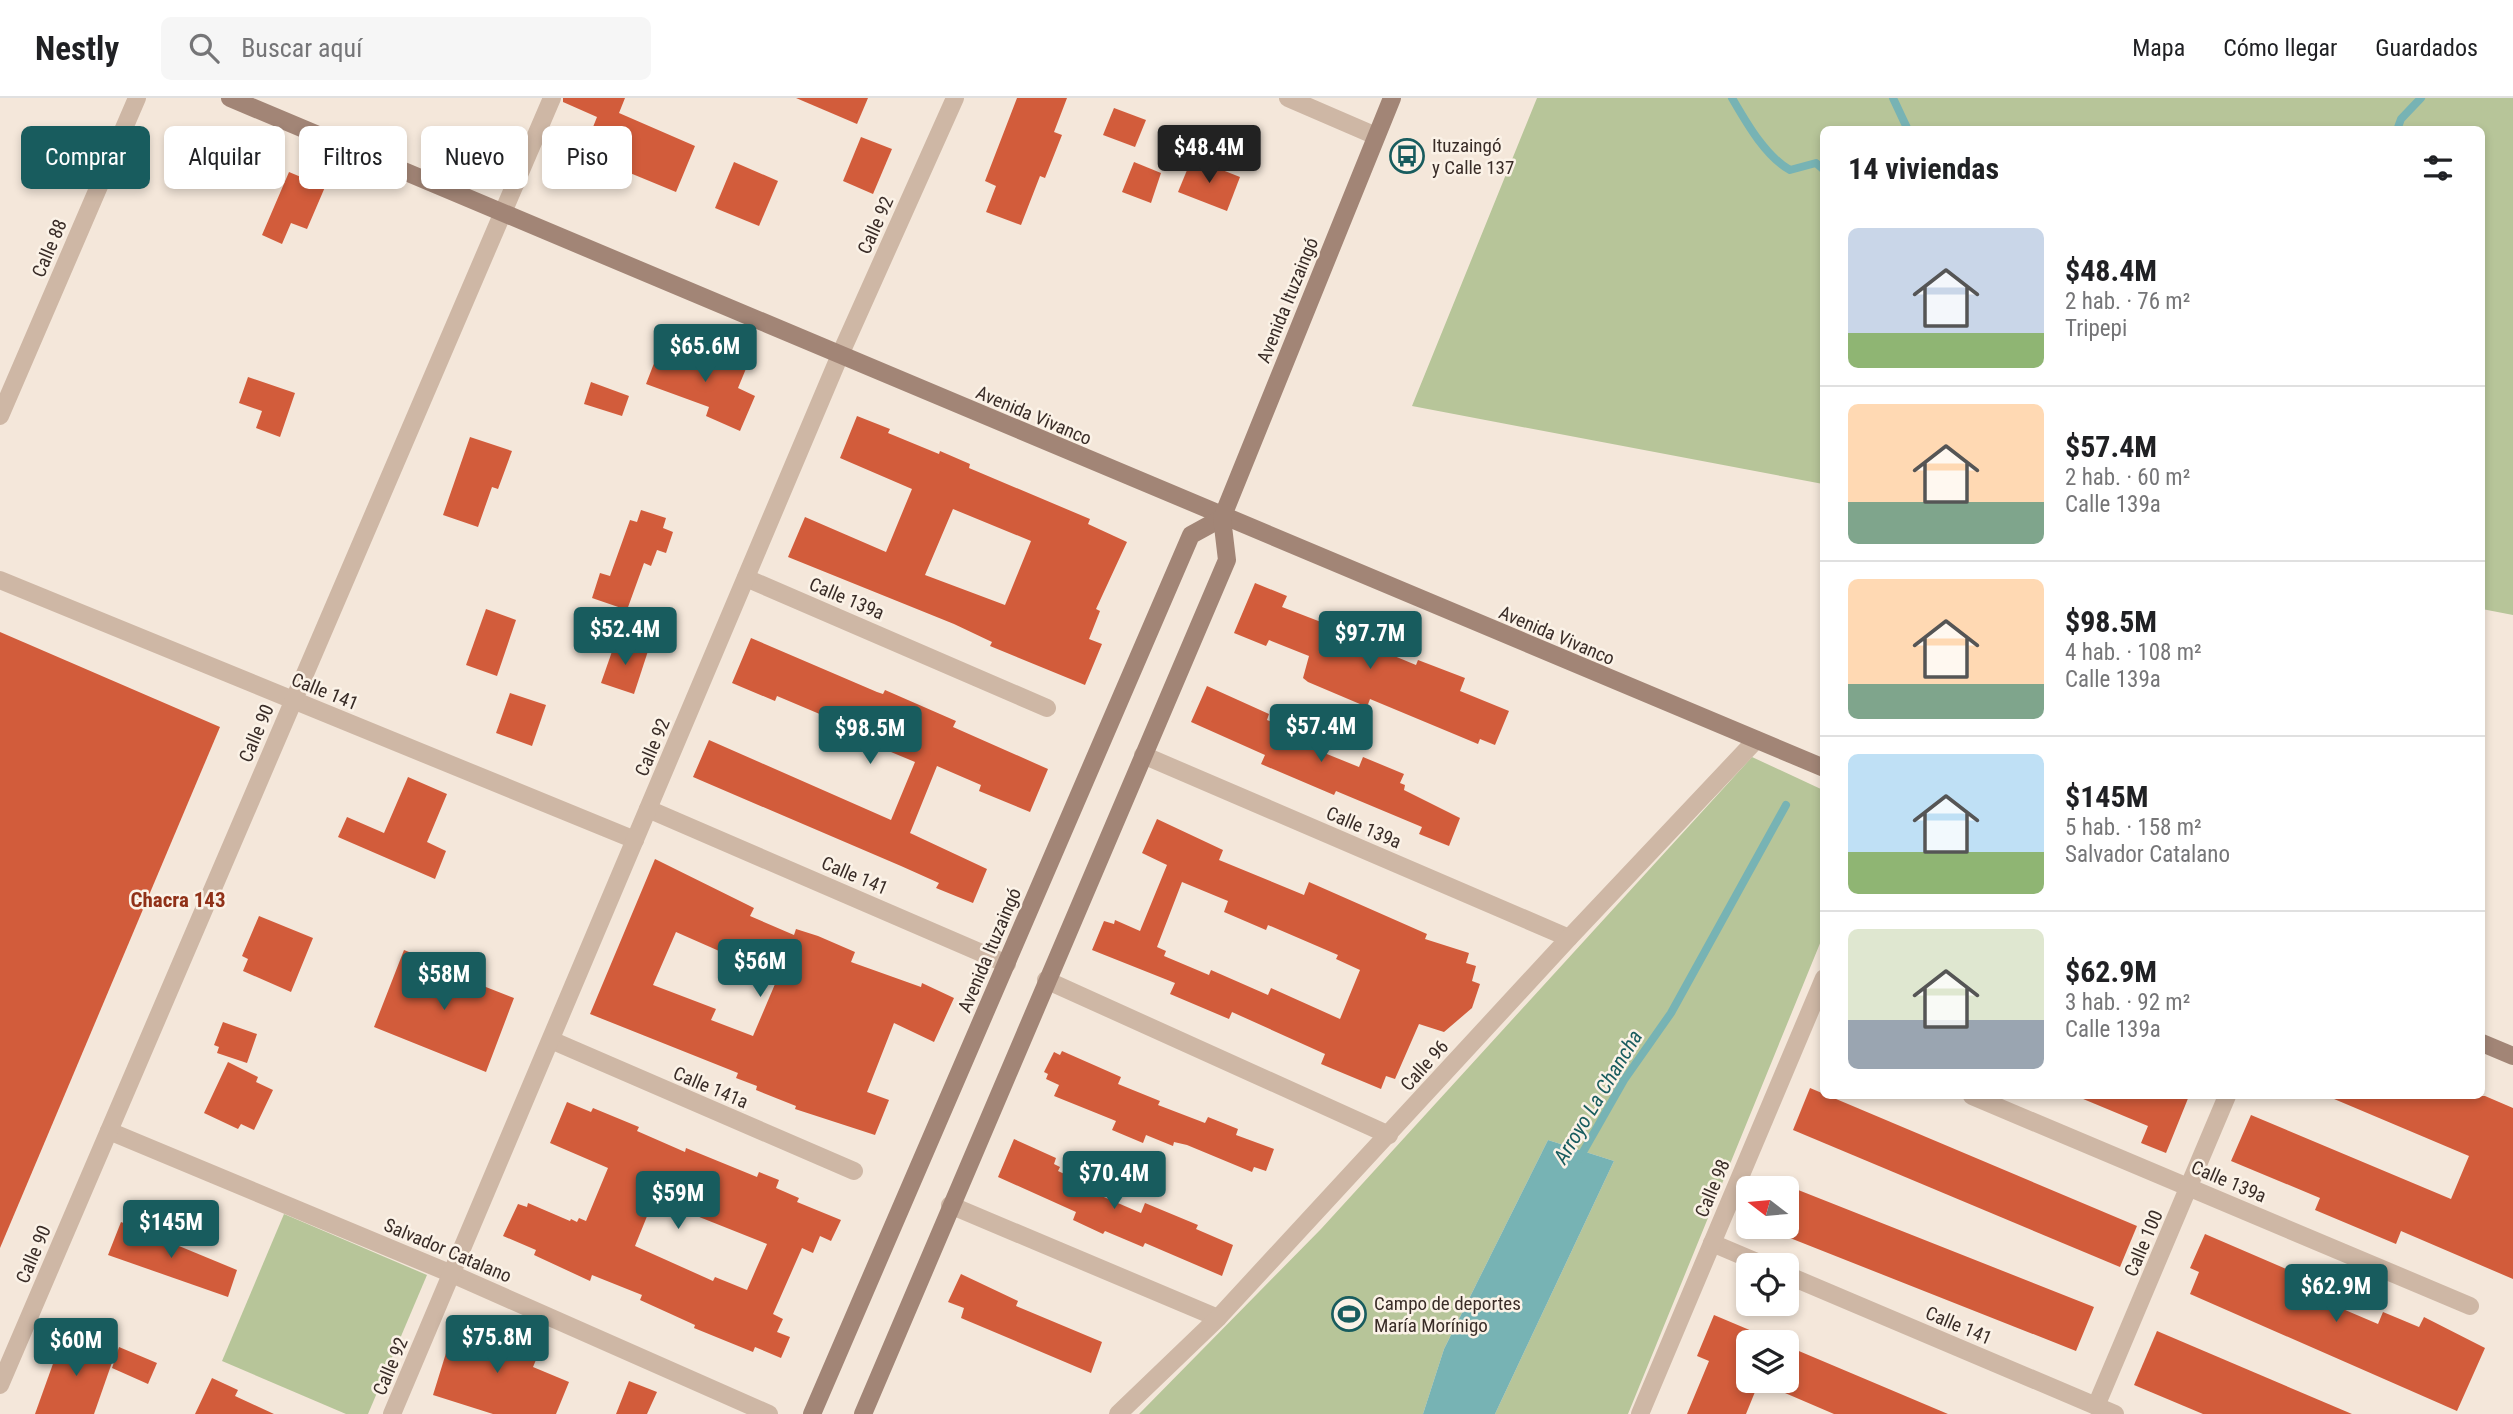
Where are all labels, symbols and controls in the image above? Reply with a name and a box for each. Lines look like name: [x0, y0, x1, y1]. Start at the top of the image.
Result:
search box: [161, 17, 651, 80]
text: Nestly: [35, 29, 119, 68]
icon: search: [185, 29, 223, 67]
text: Buscar aquí: [241, 33, 362, 63]
text: Mapa: [2132, 34, 2185, 62]
text: Cómo llegar: [2223, 34, 2337, 62]
text: Guardados: [2375, 34, 2478, 62]
chip: Comprar: [21, 126, 150, 189]
chip: Alquilar: [164, 126, 285, 189]
chip: Filtros: [299, 126, 407, 189]
chip: Nuevo: [421, 126, 528, 189]
chip: Piso: [542, 126, 632, 189]
pin: $48.4M: [1152, 126, 1266, 185]
text: $48.4M: [1174, 134, 1244, 161]
place label: Ituzaingó y Calle 137: [1432, 134, 1514, 179]
bus stop icon: Ituzaingó y Calle 137: [1388, 137, 1426, 175]
icon: filters: [2419, 149, 2457, 187]
text: 14 viviendas: [1848, 151, 1999, 186]
street label: Calle 92: [853, 193, 898, 258]
street label: Calle 88: [27, 216, 72, 281]
street label: Avenida Ituzaingó: [1252, 234, 1323, 366]
text: $48.4M: [2065, 253, 2157, 288]
icon: home: [1904, 256, 1988, 340]
text: 2 hab. · 76 m²: [2065, 288, 2190, 315]
text: Tripepi: [2065, 315, 2127, 342]
pin: $65.6M: [648, 324, 762, 384]
text: $65.6M: [670, 333, 740, 360]
street label: Avenida Vivanco: [972, 381, 1095, 450]
text: $57.4M: [2065, 429, 2157, 464]
icon: home: [1904, 432, 1988, 516]
text: 2 hab. · 60 m²: [2065, 464, 2190, 491]
text: Calle 139a: [2065, 491, 2161, 518]
street label: Calle 139a: [806, 572, 888, 625]
street label: Avenida Vivanco: [1495, 601, 1618, 670]
text: $98.5M: [2065, 604, 2157, 639]
icon: home: [1904, 607, 1988, 691]
pin: $52.4M: [568, 608, 682, 667]
pin: $97.7M: [1313, 612, 1427, 671]
text: $52.4M: [590, 616, 660, 643]
text: $97.7M: [1335, 620, 1405, 647]
text: 4 hab. · 108 m²: [2065, 639, 2202, 666]
text: Calle 139a: [2065, 666, 2161, 693]
street label: Calle 141: [288, 668, 362, 715]
street label: Calle 90: [234, 701, 279, 766]
pin: $57.4M: [1264, 704, 1378, 764]
pin: $98.5M: [813, 706, 927, 766]
text: $57.4M: [1286, 713, 1356, 740]
street label: Calle 92: [630, 715, 675, 780]
text: $98.5M: [835, 715, 905, 742]
text: $145M: [2065, 779, 2148, 814]
icon: home: [1904, 782, 1988, 866]
street label: Calle 139a: [1323, 801, 1405, 854]
text: 5 hab. · 158 m²: [2065, 814, 2202, 841]
text: Salvador Catalano: [2065, 841, 2230, 868]
street label: Calle 141: [818, 851, 892, 900]
street label: Avenida Ituzaingó: [953, 884, 1026, 1016]
district label: Chacra 143: [130, 888, 226, 912]
pin: $56M: [719, 940, 801, 999]
text: $56M: [734, 948, 786, 975]
pin: $58M: [403, 953, 485, 1012]
text: $62.9M: [2065, 954, 2157, 989]
icon: home: [1904, 957, 1988, 1041]
text: $58M: [418, 961, 470, 988]
text: 3 hab. · 92 m²: [2065, 989, 2190, 1016]
text: Calle 139a: [2065, 1016, 2161, 1043]
water label: Arroyo La Chancha: [1548, 1026, 1647, 1169]
street label: Calle 96: [1396, 1035, 1453, 1096]
street label: Calle 141a: [670, 1061, 752, 1114]
pin: $70.4M: [1057, 1152, 1171, 1211]
street label: Calle 139a: [2188, 1155, 2270, 1208]
street label: Calle 98: [1690, 1156, 1735, 1221]
text: $70.4M: [1079, 1160, 1149, 1187]
pin: $59M: [637, 1172, 719, 1231]
north arrow: [1736, 1176, 1799, 1239]
map controls: [1736, 1176, 1799, 1393]
text: $59M: [652, 1180, 704, 1207]
pin: $145M: [122, 1200, 220, 1260]
street label: Calle 100: [2119, 1206, 2168, 1280]
text: $145M: [139, 1209, 203, 1236]
street label: Salvador Catalano: [381, 1213, 515, 1288]
street label: Calle 90: [11, 1222, 56, 1287]
button: locate: [1736, 1253, 1799, 1316]
pin: $62.9M: [2279, 1264, 2393, 1324]
text: $62.9M: [2301, 1273, 2371, 1300]
place label: Campo de deportes María Morínigo: [1374, 1292, 1521, 1337]
sports icon: Campo de deportes María Morínigo: [1330, 1295, 1368, 1333]
street label: Calle 141: [1922, 1301, 1996, 1350]
pin: $75.8M: [440, 1316, 554, 1375]
pin: $60M: [35, 1318, 117, 1378]
text: $75.8M: [462, 1324, 532, 1351]
text: $60M: [50, 1327, 102, 1354]
button: layers: [1736, 1330, 1799, 1393]
street label: Calle 92: [368, 1334, 413, 1399]

